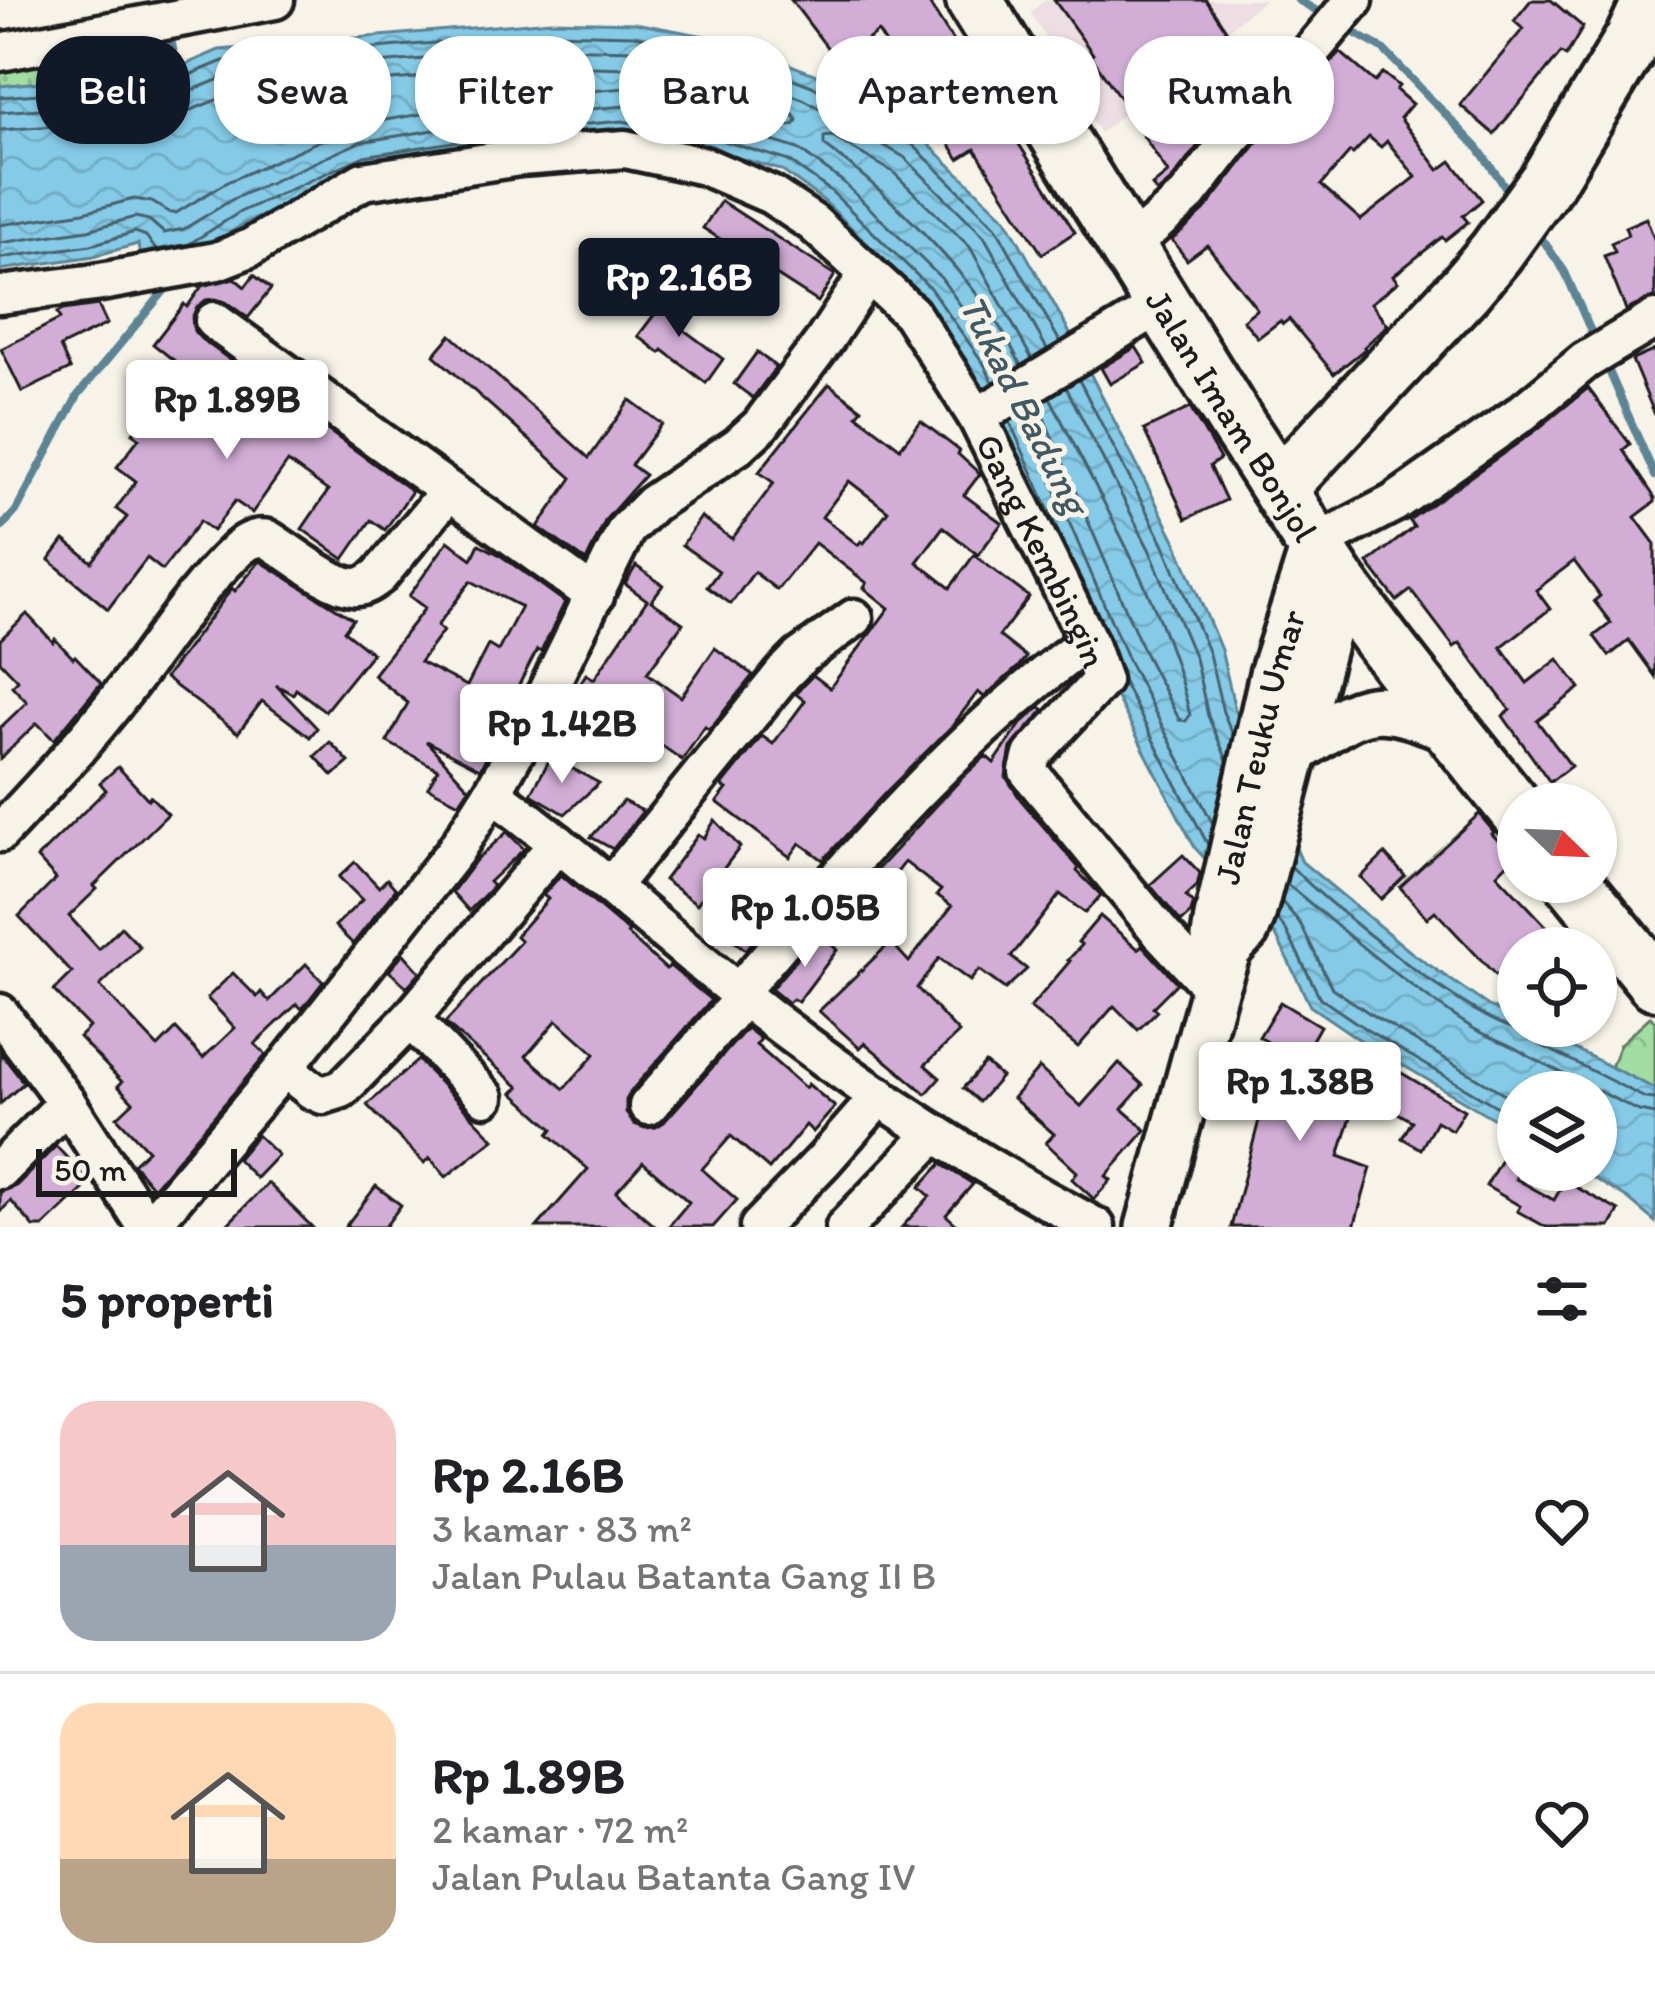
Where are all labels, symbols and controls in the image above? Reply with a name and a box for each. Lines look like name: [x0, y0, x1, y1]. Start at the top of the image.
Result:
chip: Beli: [36, 36, 190, 144]
chip: Sewa: [214, 36, 391, 144]
chip: Filter: [415, 36, 595, 144]
chip: Baru: [619, 36, 792, 144]
chip: Apartemen: [816, 36, 1100, 144]
chip: Rumah: [1124, 36, 1334, 144]
pin: Rp 2.16B: [555, 238, 803, 340]
text: Rp 2.16B: [606, 253, 753, 300]
street label: Jalan Imam Bonjol: [1137, 281, 1327, 550]
water label: Tukad Badung: [949, 287, 1102, 525]
pin: Rp 1.89B: [103, 360, 351, 462]
text: Rp 1.89B: [153, 375, 301, 422]
street label: Gang Kembingin: [967, 427, 1117, 673]
street label: Jalan Teuku Umar: [1205, 604, 1315, 888]
pin: Rp 1.42B: [438, 684, 686, 786]
text: Rp 1.42B: [487, 699, 637, 746]
north arrow: [1497, 783, 1617, 903]
map controls: [1497, 783, 1617, 1191]
pin: Rp 1.05B: [681, 868, 929, 970]
text: Rp 1.05B: [730, 883, 880, 930]
button: locate: [1497, 927, 1617, 1047]
pin: Rp 1.38B: [1176, 1042, 1424, 1144]
text: Rp 1.38B: [1226, 1057, 1374, 1104]
button: layers: [1497, 1071, 1617, 1191]
scale bar: [36, 1143, 237, 1196]
text: 50 m: [54, 1150, 127, 1189]
icon: filters: [1529, 1266, 1595, 1332]
text: 5 properti: [60, 1269, 274, 1330]
text: Rp 2.16B: [432, 1444, 624, 1505]
icon: home: [156, 1449, 300, 1593]
icon: heart: [1529, 1488, 1595, 1554]
text: 3 kamar · 83 m²: [432, 1505, 692, 1552]
text: Jalan Pulau Batanta Gang II B: [432, 1552, 936, 1599]
text: Rp 1.89B: [432, 1745, 625, 1806]
icon: home: [156, 1751, 300, 1895]
icon: heart: [1529, 1790, 1595, 1856]
text: 2 kamar · 72 m²: [432, 1806, 688, 1853]
text: Jalan Pulau Batanta Gang IV: [432, 1853, 915, 1900]

